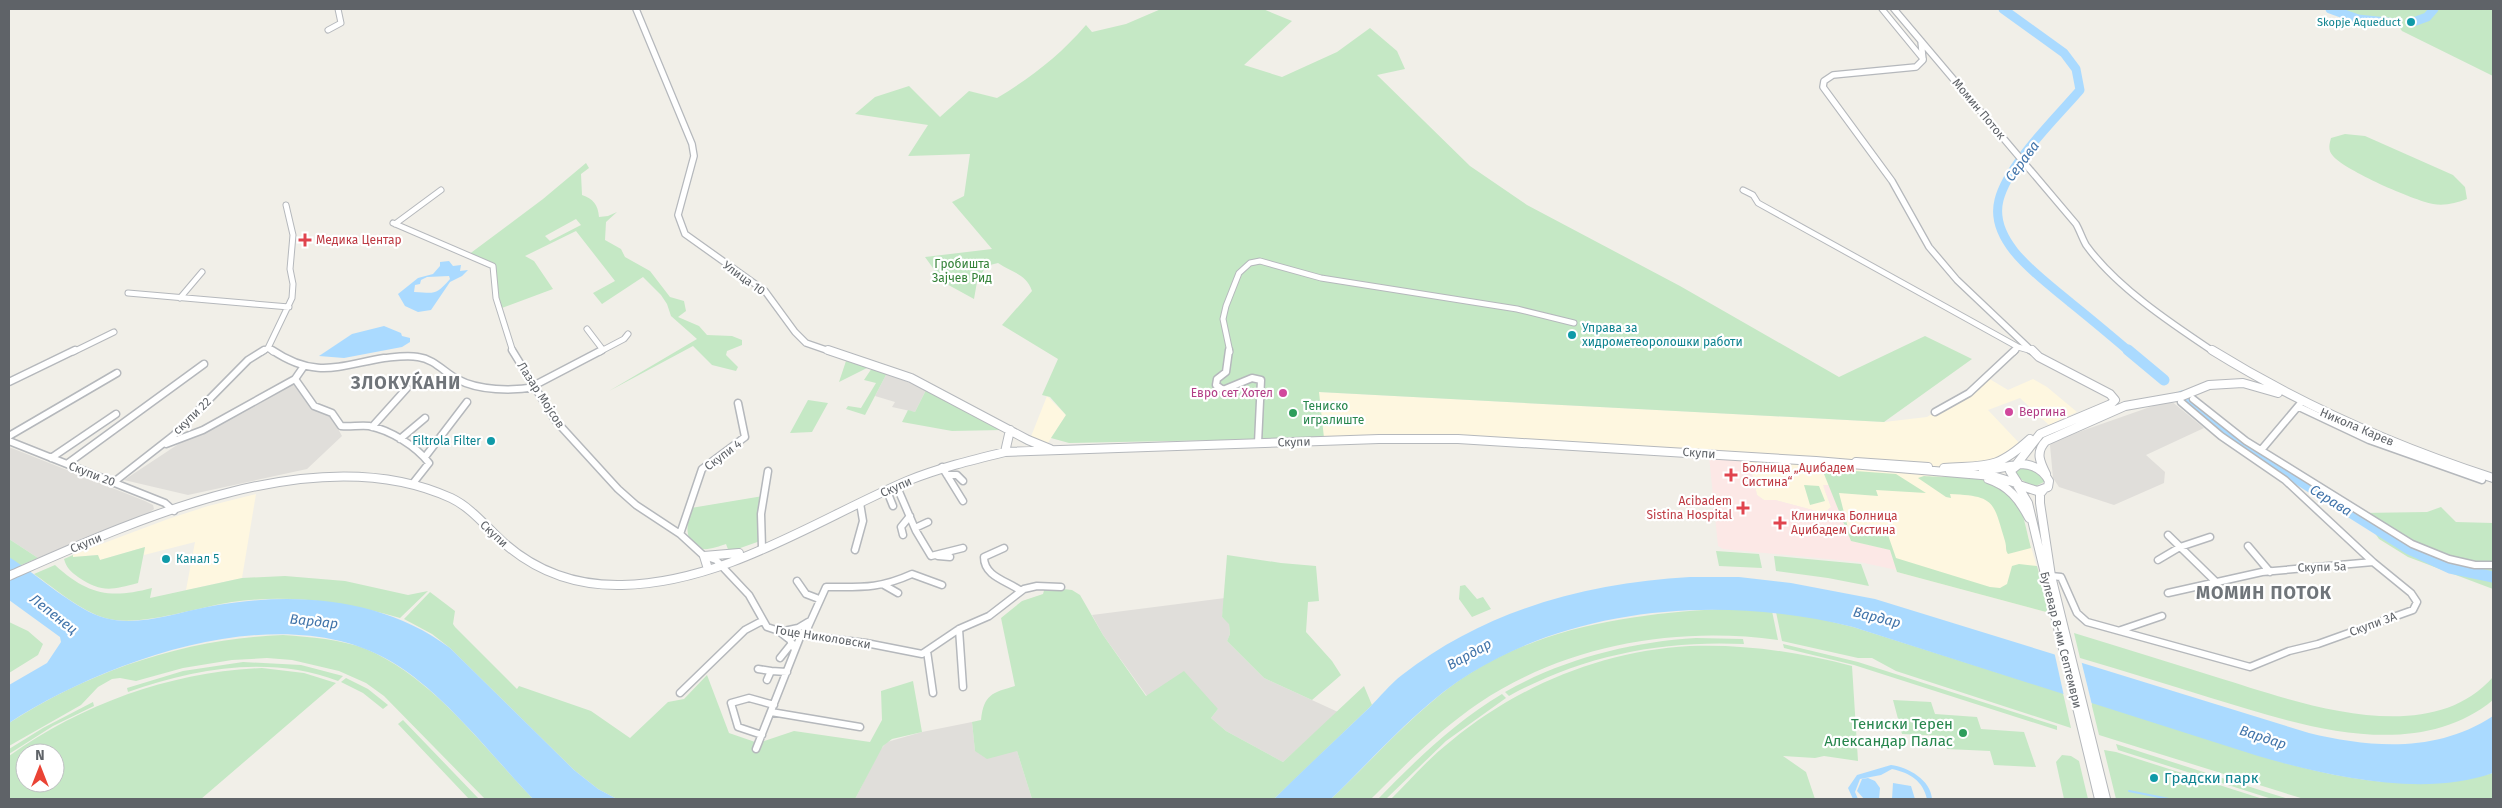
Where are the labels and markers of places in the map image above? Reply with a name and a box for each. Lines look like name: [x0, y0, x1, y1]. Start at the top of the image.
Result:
place label: Skopje Aqueduct: [2317, 16, 2401, 29]
marker: Skopje Aqueduct: [2405, 16, 2417, 28]
marker: Медика Центар: [298, 233, 312, 247]
place label: Медика Центар: [316, 233, 402, 247]
place label: Управа за хидрометеоролошки работи: [1582, 321, 1743, 349]
marker: Управа за хидрометеоролошки работи: [1566, 329, 1578, 341]
place label: Евро сет Хотел: [1191, 386, 1273, 400]
marker: Евро сет Хотел: [1277, 387, 1289, 399]
place label: Тениско игралиште: [1303, 399, 1364, 427]
place label: Вергина: [2019, 405, 2066, 419]
marker: Вергина: [2003, 406, 2015, 418]
marker: Тениско игралиште: [1287, 407, 1299, 419]
place label: Filtrola Filter: [412, 434, 481, 448]
marker: Filtrola Filter: [485, 435, 497, 447]
place label: Болница „Аџибадем Систина“: [1742, 461, 1854, 489]
marker: Болница „Аџибадем Систина“: [1724, 468, 1738, 482]
place label: Acibadem Sistina Hospital: [1647, 494, 1732, 522]
marker: Acibadem Sistina Hospital: [1736, 501, 1750, 515]
place label: Клиничка Болница Аџибадем Систина: [1791, 509, 1898, 537]
marker: Клиничка Болница Аџибадем Систина: [1773, 516, 1787, 530]
place label: Канал 5: [176, 552, 219, 566]
marker: Канал 5: [160, 553, 172, 565]
place label: Тениски Терен Александар Палас: [1824, 715, 1953, 750]
marker: Тениски Терен Александар Палас: [1957, 727, 1969, 739]
place label: Градски парк: [2164, 769, 2259, 787]
marker: Градски парк: [2148, 772, 2160, 784]

